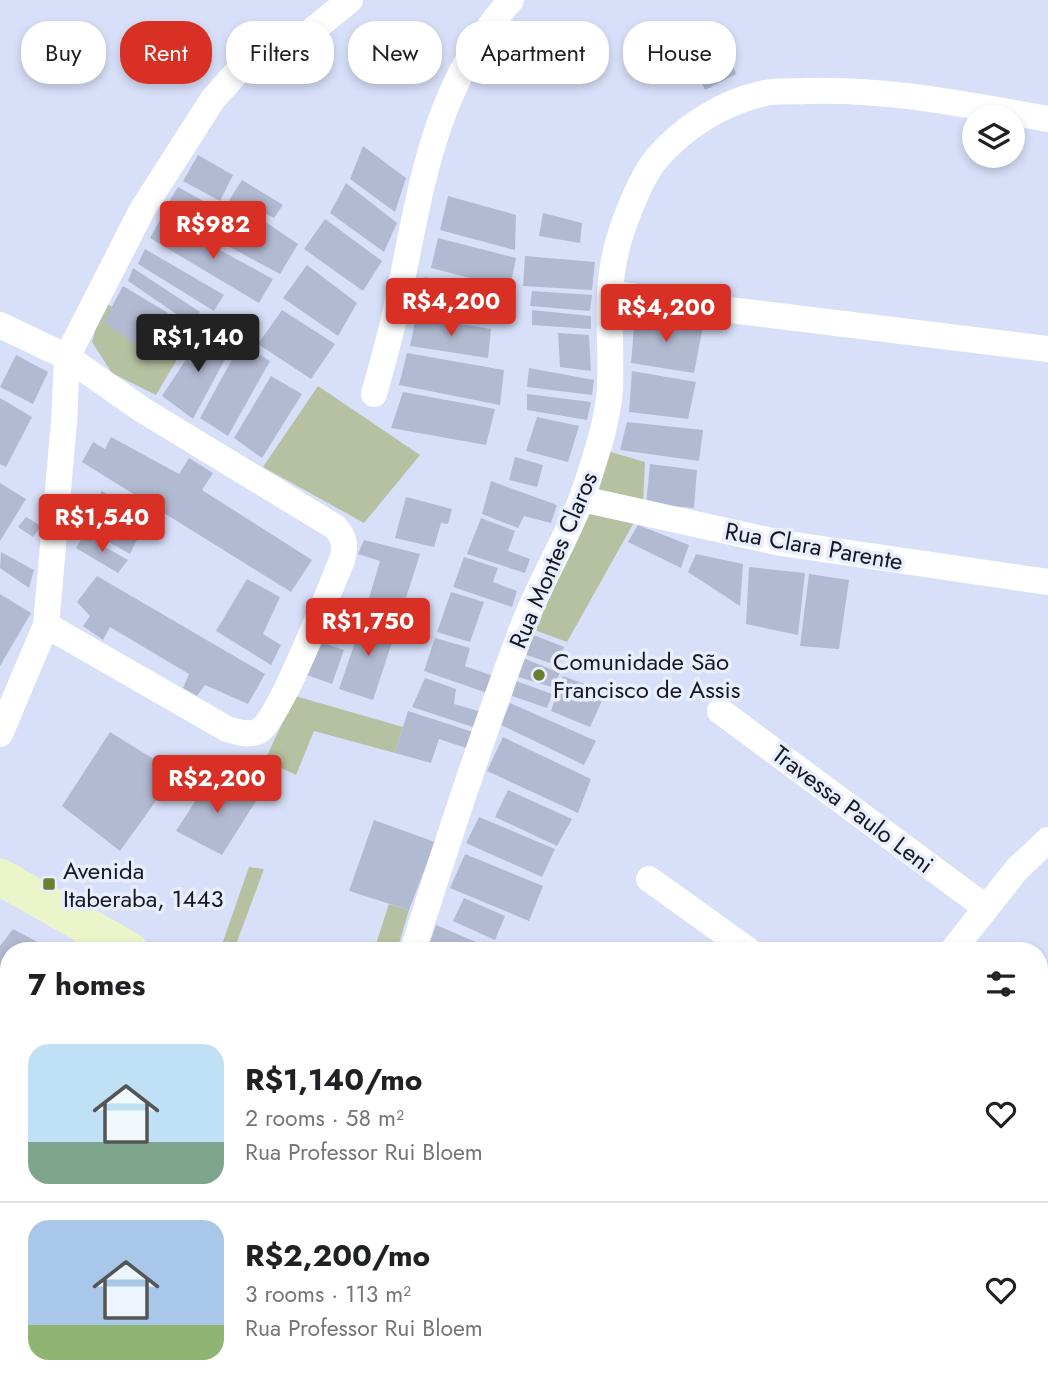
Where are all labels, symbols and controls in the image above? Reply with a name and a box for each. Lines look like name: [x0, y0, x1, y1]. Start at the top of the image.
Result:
chip: Buy: [21, 21, 106, 84]
chip: Rent: [120, 21, 212, 84]
chip: Filters: [226, 21, 334, 84]
chip: New: [348, 21, 442, 84]
chip: Apartment: [456, 21, 609, 84]
chip: House: [623, 21, 736, 84]
map controls: [962, 105, 1025, 168]
button: layers: [962, 105, 1025, 168]
pin: R$982: [164, 202, 262, 261]
text: R$982: [176, 207, 250, 241]
pin: R$4,200: [386, 278, 516, 338]
text: R$4,200: [402, 284, 500, 318]
pin: R$4,200: [601, 284, 731, 344]
text: R$4,200: [617, 290, 715, 324]
pin: R$1,140: [133, 314, 263, 374]
text: R$1,140: [152, 320, 244, 354]
street label: Rua Montes Claros: [500, 466, 606, 654]
pin: R$1,540: [37, 494, 167, 554]
text: R$1,540: [55, 500, 149, 534]
street label: Rua Clara Parente: [722, 513, 906, 579]
pin: R$1,750: [303, 598, 433, 658]
text: R$1,750: [322, 604, 414, 638]
place label: Comunidade São Francisco de Assis: [553, 644, 740, 707]
marker: Comunidade São Francisco de Assis: [531, 667, 547, 683]
street label: Travessa Paulo Leni: [765, 737, 941, 881]
pin: R$2,200: [152, 756, 282, 815]
text: R$2,200: [168, 761, 266, 795]
place label: Avenida Itaberaba, 1443: [63, 853, 224, 916]
marker: Avenida Itaberaba, 1443: [41, 876, 57, 892]
text: 7 homes: [28, 963, 145, 1006]
icon: filters: [982, 965, 1020, 1003]
text: R$1,140/mo: [245, 1058, 423, 1101]
icon: home: [84, 1072, 168, 1156]
icon: heart: [982, 1095, 1020, 1133]
text: 2 rooms · 58 m²: [245, 1101, 404, 1135]
text: Rua Professor Rui Bloem: [245, 1135, 483, 1169]
text: R$2,200/mo: [245, 1234, 430, 1277]
icon: home: [84, 1248, 168, 1332]
icon: heart: [982, 1271, 1020, 1309]
text: 3 rooms · 113 m²: [245, 1277, 411, 1311]
text: Rua Professor Rui Bloem: [245, 1311, 483, 1345]

